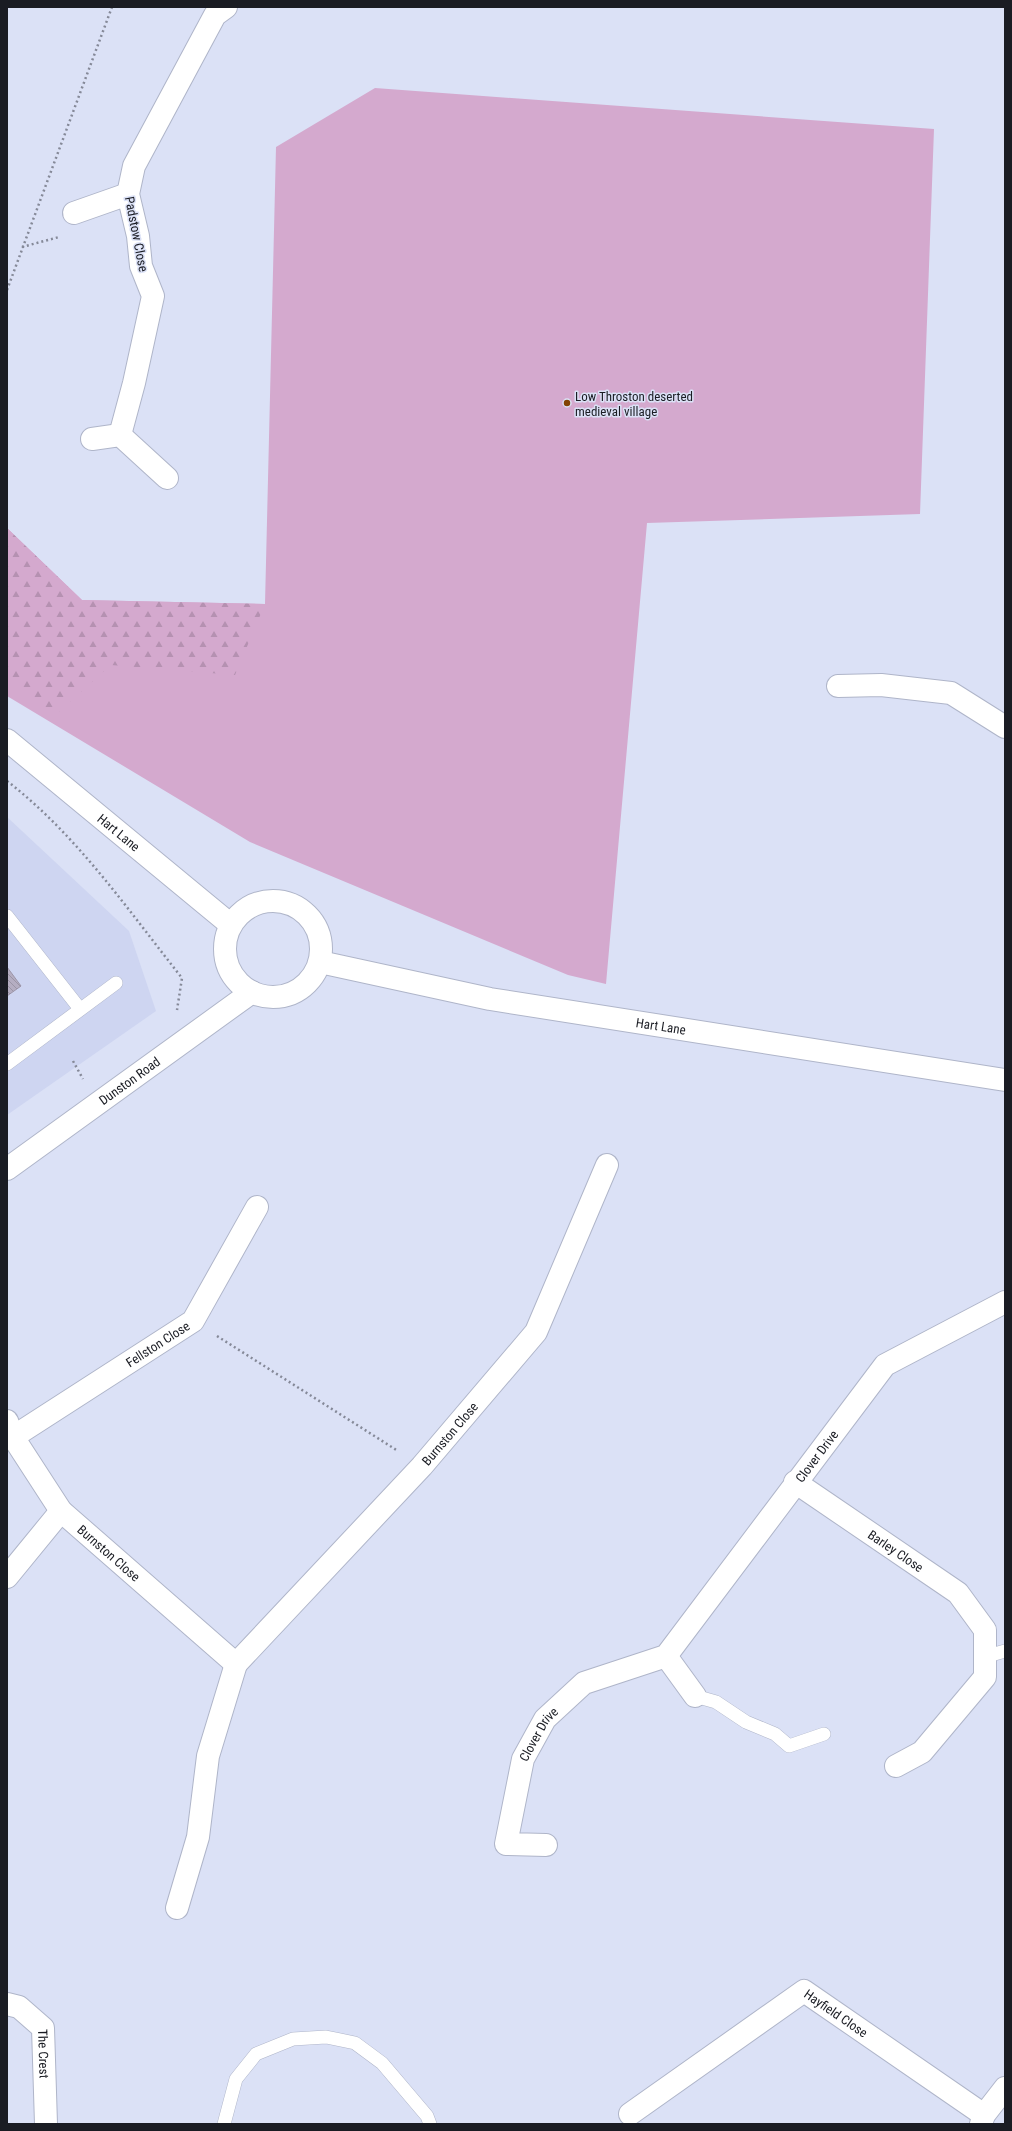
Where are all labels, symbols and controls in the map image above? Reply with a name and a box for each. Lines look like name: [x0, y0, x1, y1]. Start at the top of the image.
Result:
street label: Padstow Close: [122, 195, 151, 273]
place label: Low Throston deserted medieval village: [575, 389, 693, 419]
marker: Low Throston deserted medieval village: [562, 398, 572, 408]
street label: Hart Lane: [94, 811, 143, 854]
street label: Hart Lane: [635, 1015, 687, 1038]
street label: Dunston Road: [96, 1054, 163, 1108]
street label: Fellston Close: [123, 1318, 192, 1370]
street label: Burnston Close: [419, 1399, 481, 1468]
street label: Clover Drive: [792, 1427, 841, 1485]
street label: Burnston Close: [74, 1522, 143, 1585]
street label: Barley Close: [865, 1527, 926, 1575]
street label: Clover Drive: [516, 1704, 561, 1764]
street label: Hayfield Close: [801, 1986, 870, 2040]
street label: The Crest: [35, 2029, 52, 2079]

